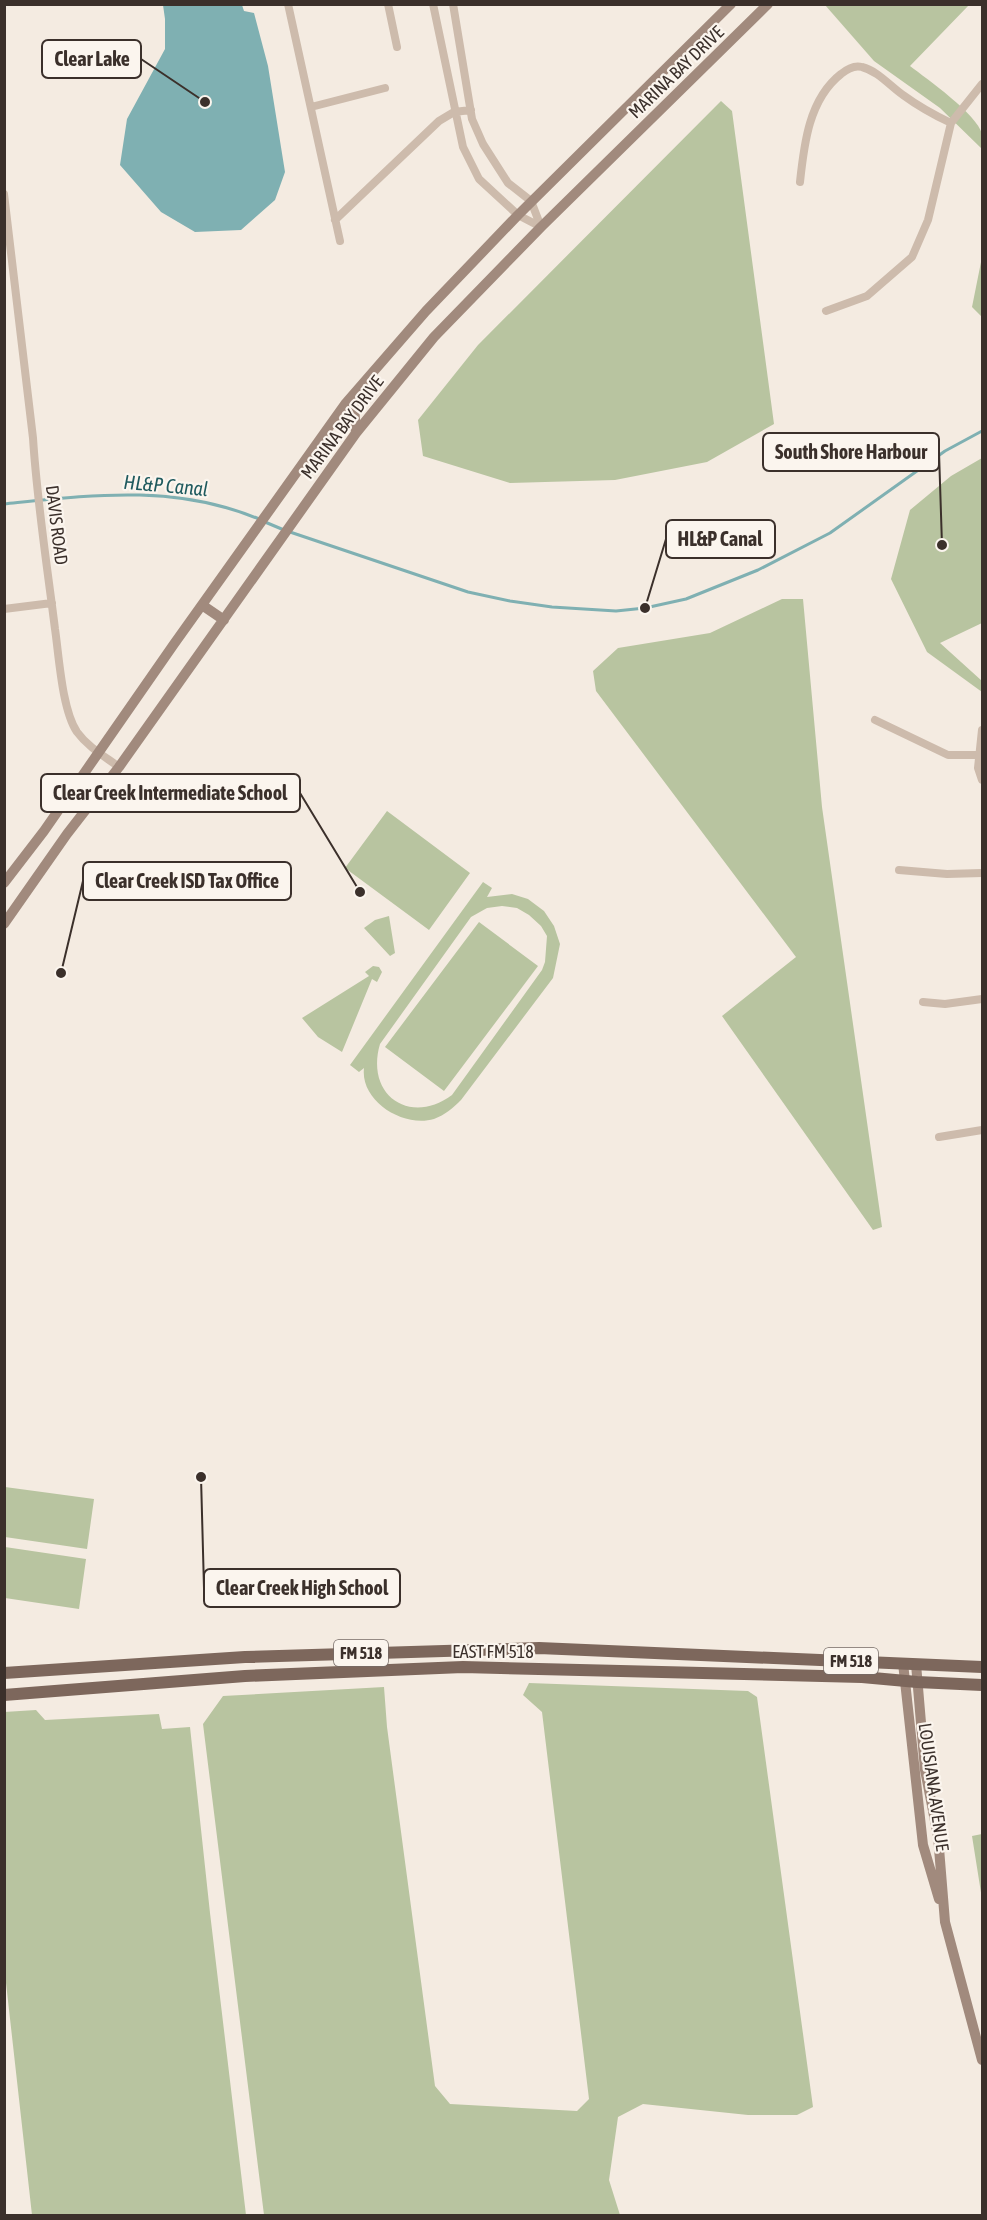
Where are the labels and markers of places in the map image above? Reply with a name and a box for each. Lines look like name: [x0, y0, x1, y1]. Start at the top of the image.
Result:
callout: Clear Lake: [42, 40, 141, 78]
callout: South Shore Harbour: [763, 433, 939, 471]
callout: HL&P Canal: [666, 520, 775, 558]
callout: Clear Creek Intermediate School: [41, 774, 300, 812]
callout: Clear Creek ISD Tax Office: [83, 862, 291, 900]
callout: Clear Creek High School: [204, 1569, 400, 1607]

